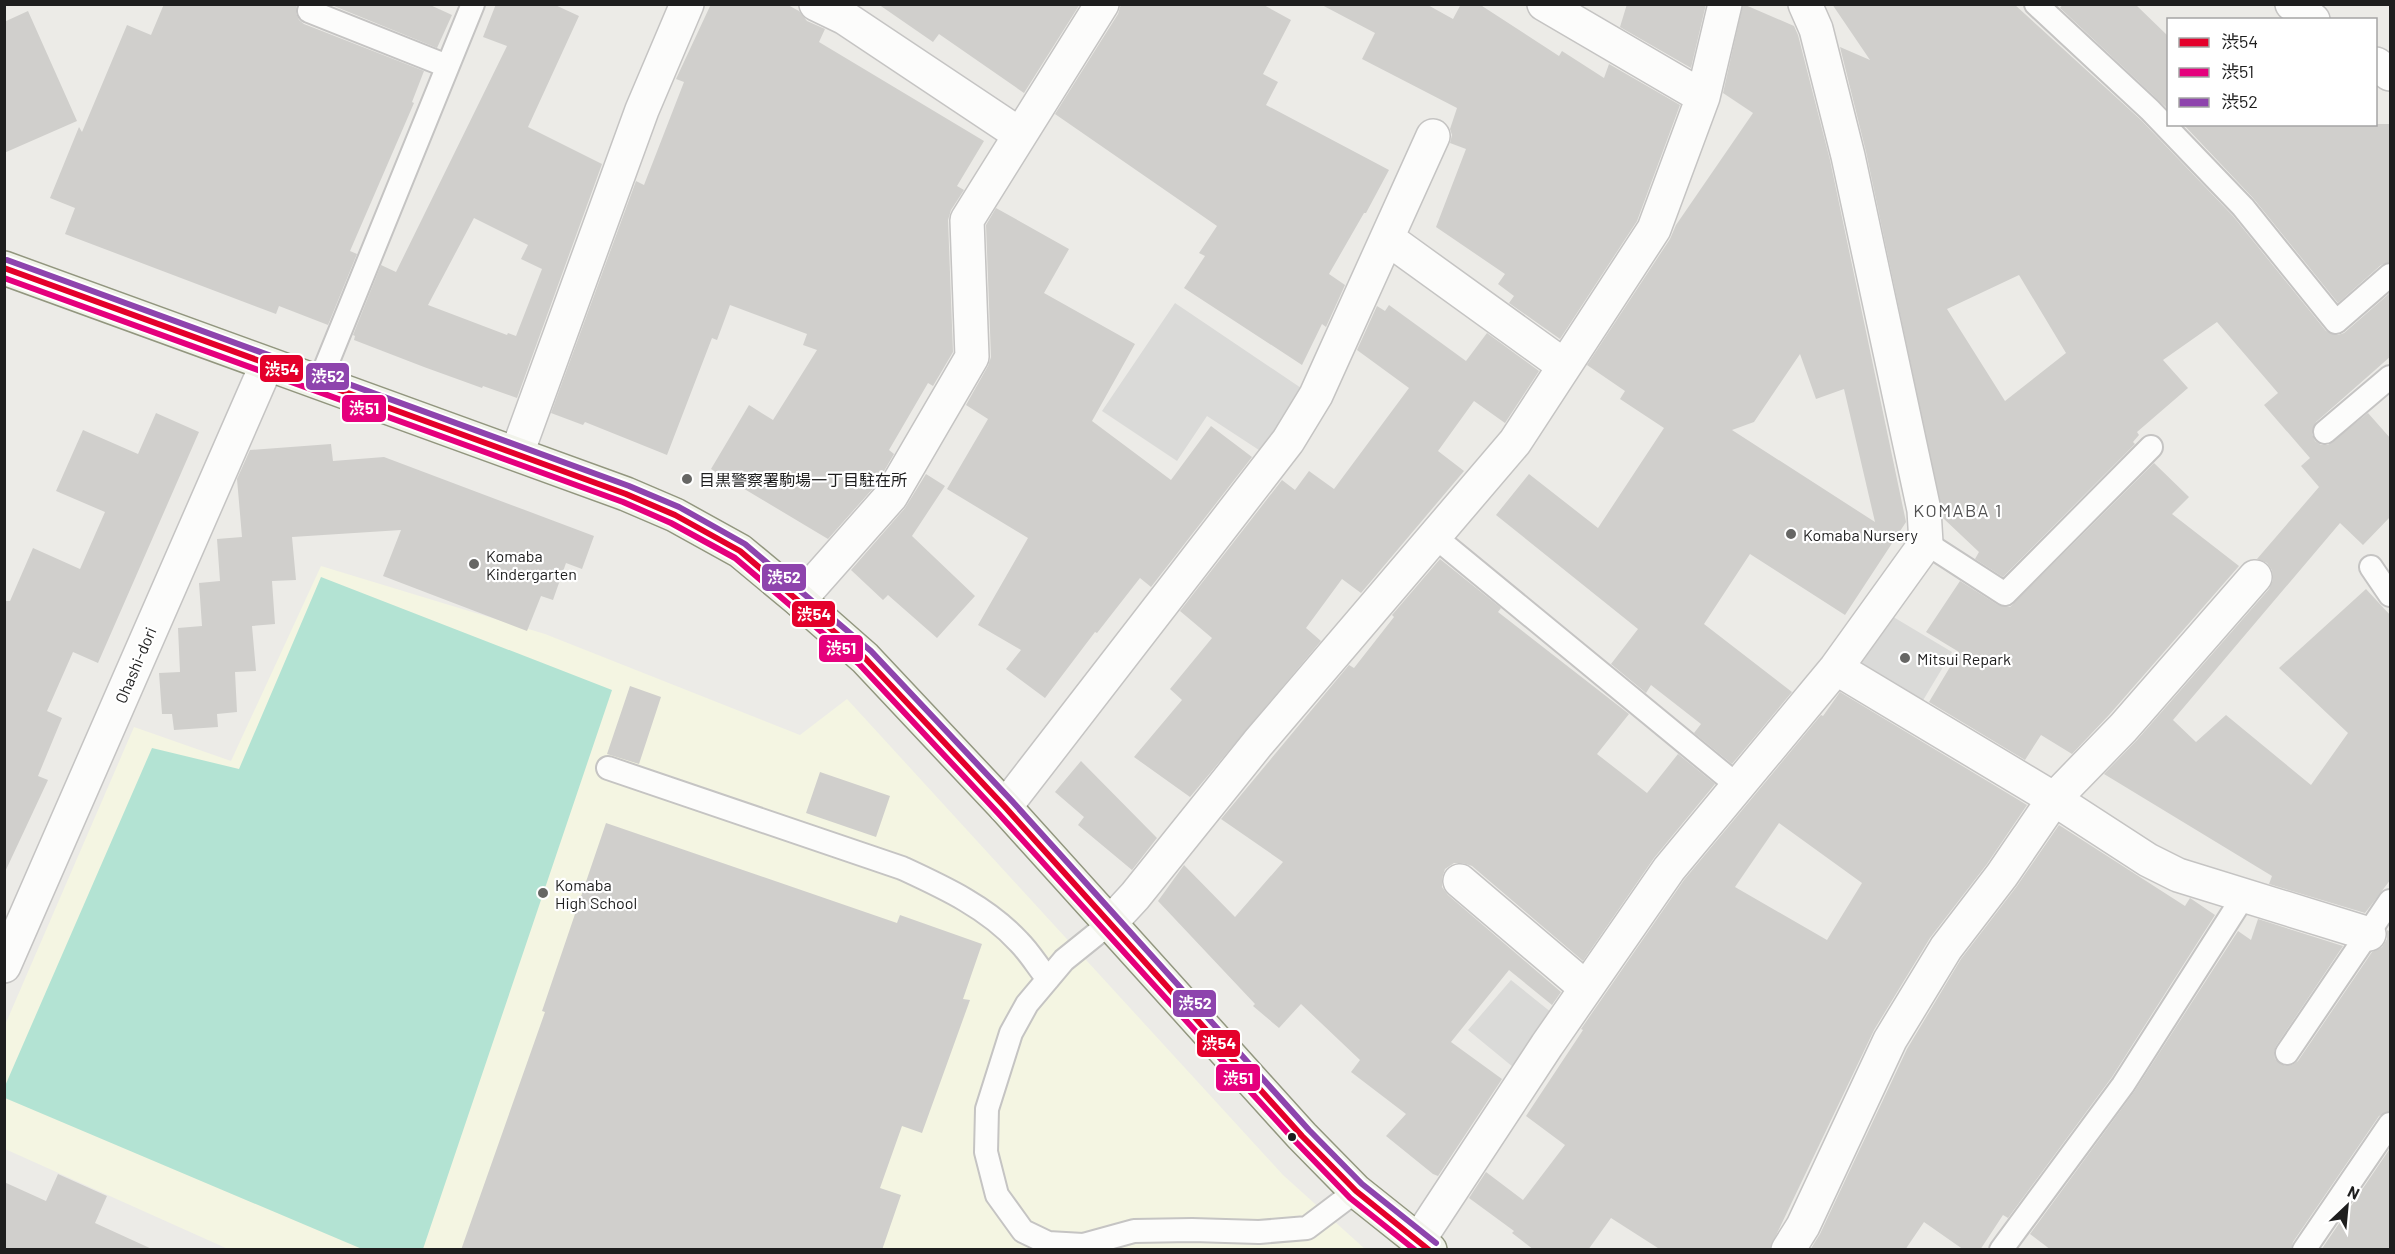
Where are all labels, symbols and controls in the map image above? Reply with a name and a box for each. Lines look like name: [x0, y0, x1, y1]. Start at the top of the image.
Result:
legend: [2167, 18, 2377, 126]
text: 渋54: [2221, 30, 2258, 52]
text: 渋51: [2221, 60, 2254, 82]
text: 渋52: [2221, 90, 2258, 112]
line badge: 渋54: [259, 354, 304, 383]
text: 渋54: [265, 359, 299, 378]
line badge: 渋52: [305, 362, 350, 391]
text: 渋52: [311, 366, 345, 385]
line badge: 渋51: [341, 394, 387, 423]
text: 渋51: [349, 398, 379, 417]
place label: 目黒警察署駒場一丁目駐在所: [699, 470, 907, 489]
marker: 目黒警察署駒場一丁目駐在所: [680, 472, 694, 486]
district label: KOMABA 1: [1913, 499, 2003, 521]
place label: Komaba Nursery: [1803, 525, 1918, 544]
marker: Komaba Nursery: [1784, 527, 1798, 541]
place label: Komaba Kindergarten: [486, 546, 577, 583]
marker: Komaba Kindergarten: [467, 557, 481, 571]
line badge: 渋52: [761, 563, 807, 592]
text: 渋52: [767, 567, 801, 586]
line badge: 渋54: [791, 600, 836, 628]
text: 渋54: [797, 604, 831, 623]
street label: Ohashi-dori: [110, 624, 160, 706]
line badge: 渋51: [818, 634, 864, 663]
text: 渋51: [826, 638, 856, 657]
place label: Mitsui Repark: [1917, 649, 2011, 668]
marker: Mitsui Repark: [1898, 651, 1912, 665]
place label: Komaba High School: [555, 875, 637, 912]
marker: Komaba High School: [536, 886, 550, 900]
line badge: 渋52: [1172, 989, 1217, 1018]
text: 渋52: [1178, 993, 1212, 1012]
line badge: 渋54: [1196, 1029, 1241, 1058]
text: 渋54: [1202, 1033, 1236, 1052]
line badge: 渋51: [1215, 1063, 1261, 1092]
text: 渋51: [1223, 1068, 1253, 1087]
unlabelled marker: [1286, 1131, 1298, 1143]
north arrow: [2317, 1176, 2377, 1236]
text: N: [2345, 1181, 2363, 1203]

